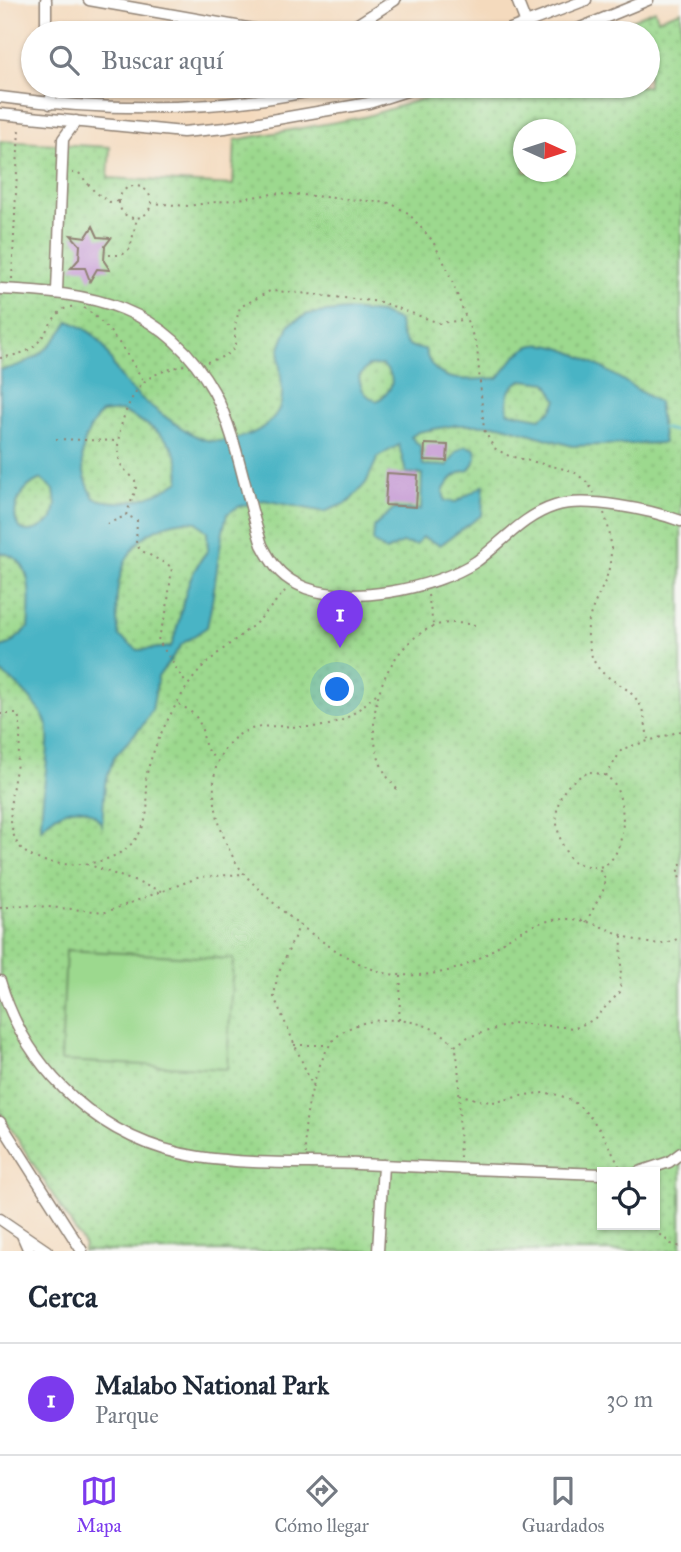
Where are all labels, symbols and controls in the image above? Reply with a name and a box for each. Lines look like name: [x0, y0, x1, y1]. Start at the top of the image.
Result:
search box: [21, 21, 660, 98]
icon: search: [45, 41, 83, 79]
text: Buscar aquí: [101, 44, 223, 76]
north arrow: [513, 119, 576, 182]
pin: 1: [317, 590, 363, 648]
your location: [320, 672, 354, 706]
map controls: [597, 1167, 660, 1230]
button: locate: [597, 1167, 660, 1230]
text: Cerca: [28, 1279, 97, 1315]
text: Malabo National Park: [95, 1369, 329, 1401]
text: 1: [46, 1385, 56, 1413]
text: 30 m: [606, 1385, 653, 1413]
text: Parque: [95, 1401, 159, 1429]
tab: Mapa: [76, 1472, 122, 1537]
tab: Cómo llegar: [274, 1472, 369, 1537]
tab: Guardados: [522, 1472, 605, 1537]

